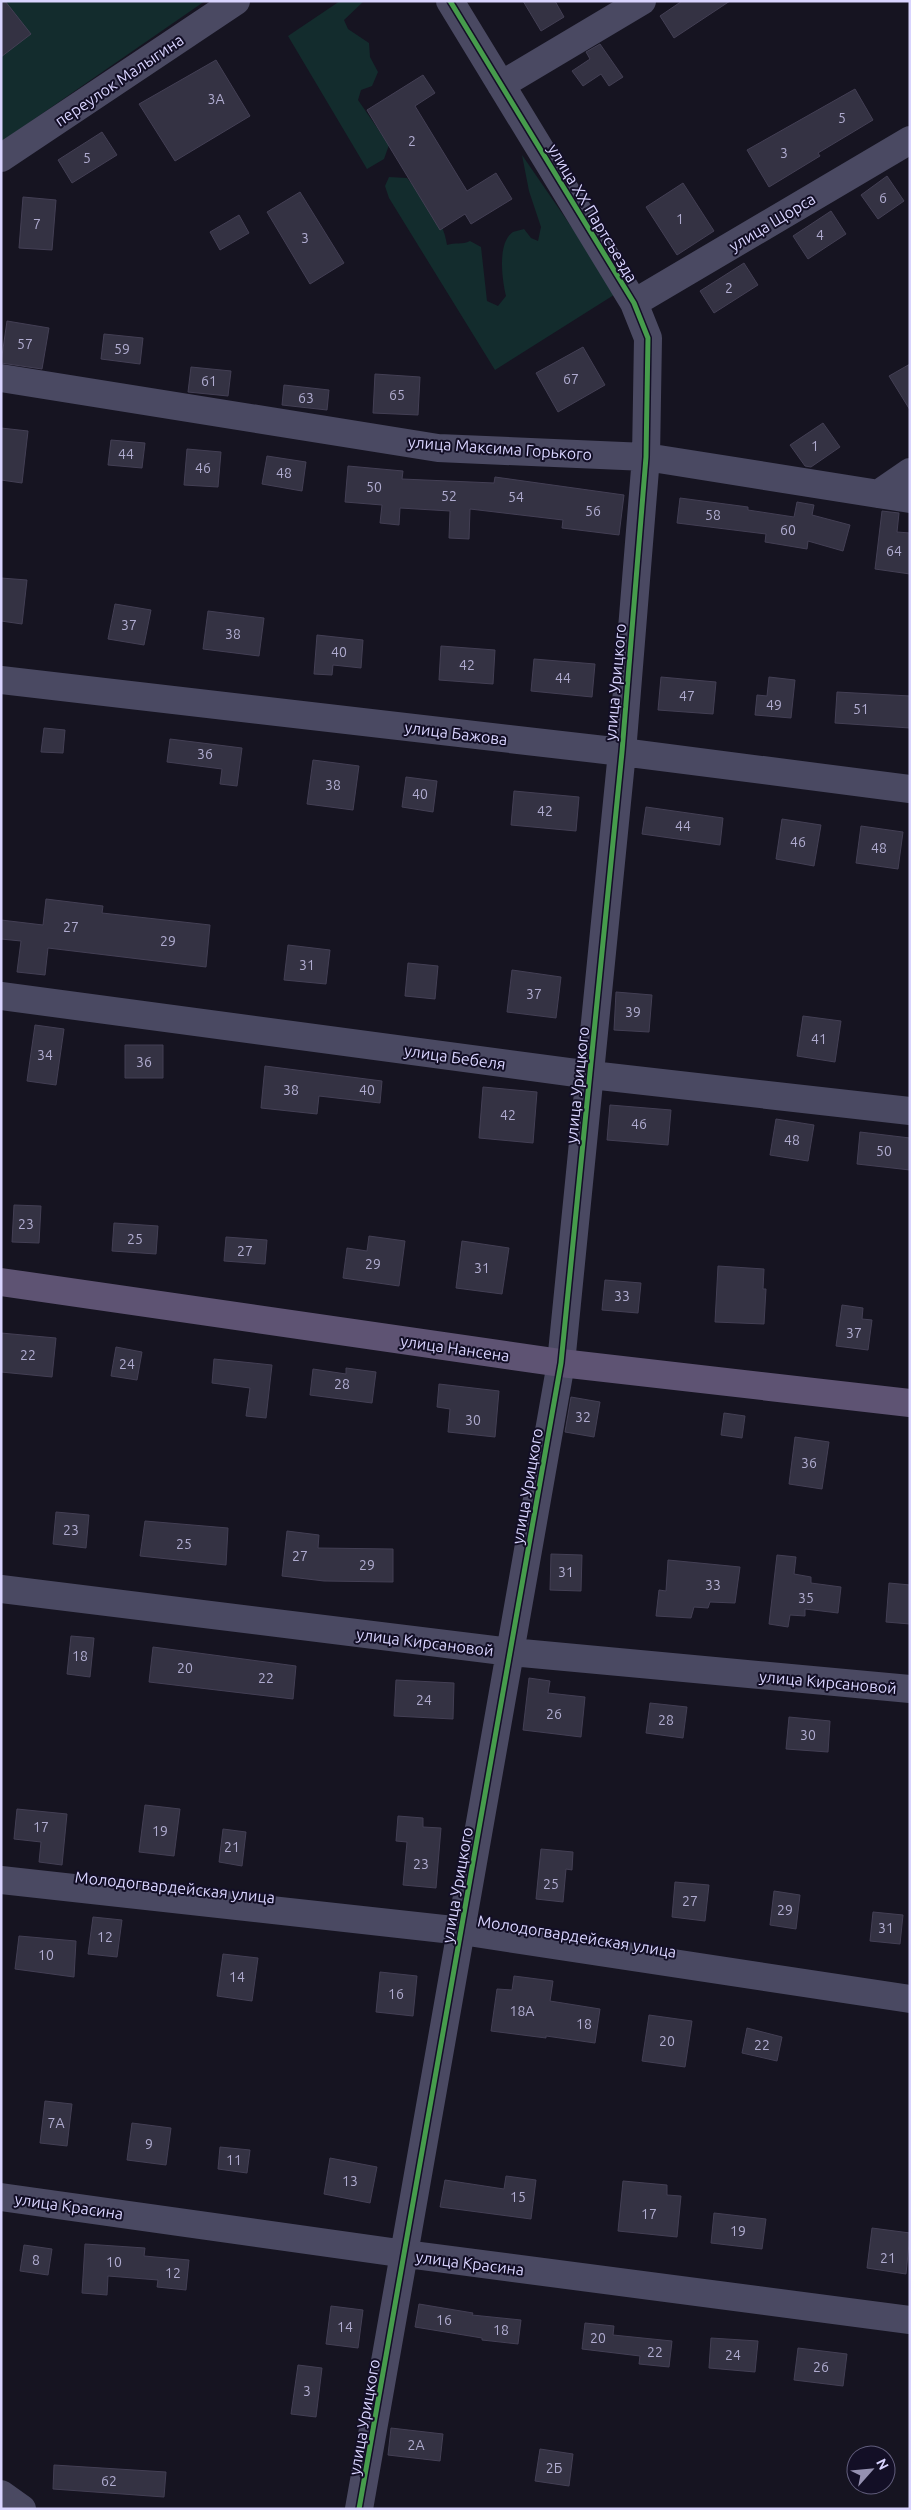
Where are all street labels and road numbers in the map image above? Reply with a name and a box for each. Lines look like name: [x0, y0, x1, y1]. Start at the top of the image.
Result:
street label: переулок Малыгина: [51, 30, 187, 130]
street label: улица XX Партсъезда: [545, 141, 641, 285]
street label: улица Щорса: [726, 189, 818, 255]
street label: улица Максима Горького: [407, 433, 593, 463]
street label: улица Урицкого: [601, 623, 629, 741]
street label: улица Бажова: [404, 718, 508, 748]
street label: улица Урицкого: [562, 1026, 592, 1144]
street label: улица Бебеля: [403, 1041, 507, 1073]
street label: улица Нансена: [399, 1331, 511, 1365]
street label: улица Урицкого: [508, 1427, 546, 1545]
street label: улица Кирсановой: [355, 1625, 495, 1659]
street label: улица Кирсановой: [758, 1667, 898, 1697]
street label: улица Урицкого: [438, 1826, 476, 1944]
street label: Молодогвардейская улица: [74, 1868, 276, 1906]
street label: Молодогвардейская улица: [476, 1911, 678, 1961]
street label: улица Красина: [14, 2189, 124, 2223]
street label: улица Красина: [415, 2247, 525, 2279]
street label: улица Урицкого: [345, 2358, 383, 2476]

